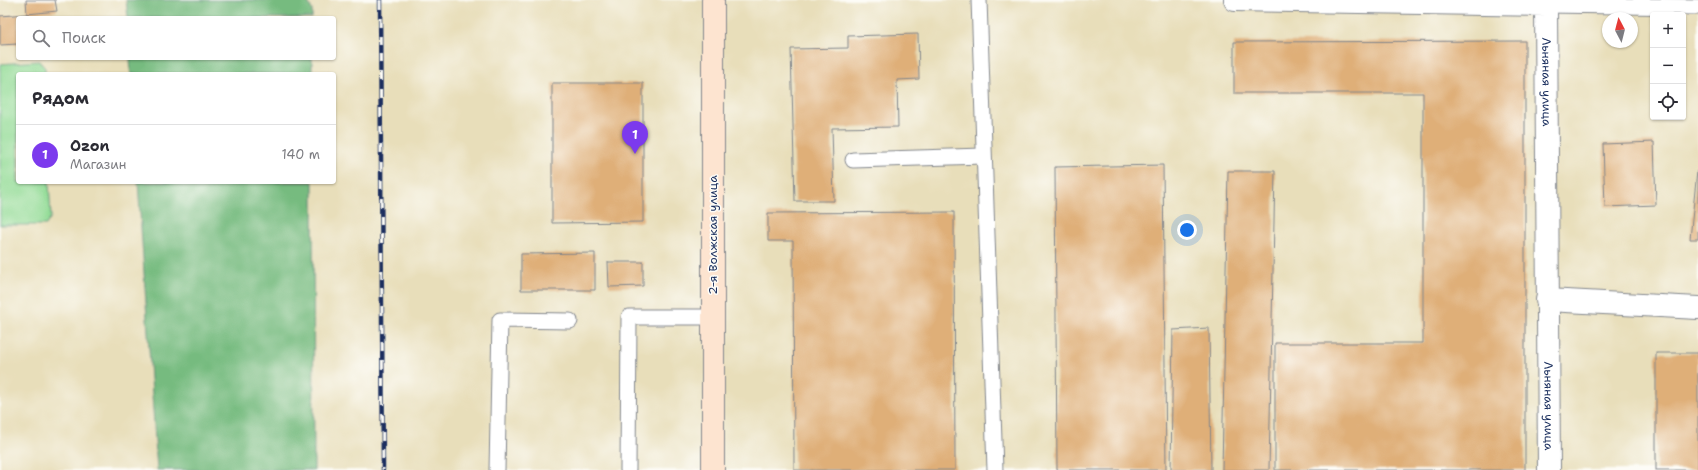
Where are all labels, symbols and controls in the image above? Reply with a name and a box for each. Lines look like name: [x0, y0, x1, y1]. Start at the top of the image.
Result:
north arrow: [1602, 12, 1638, 48]
map controls: [1650, 12, 1686, 120]
button: +: [1650, 12, 1686, 48]
search box: [16, 16, 336, 60]
icon: search: [30, 27, 52, 49]
text: Поиск: [62, 28, 106, 48]
street label: Льняная улица: [1538, 37, 1555, 127]
button: −: [1650, 48, 1686, 84]
button: locate: [1650, 84, 1686, 120]
text: Рядом: [32, 87, 89, 109]
pin: 1: [622, 121, 648, 154]
text: Ozon: [70, 136, 110, 156]
text: 1: [42, 146, 48, 163]
text: 140 m: [281, 146, 320, 163]
text: Магазин: [70, 156, 126, 173]
street label: 2-я Волжская улица: [705, 175, 721, 295]
your location: [1177, 220, 1197, 240]
street label: Льняная улица: [1540, 361, 1557, 451]

